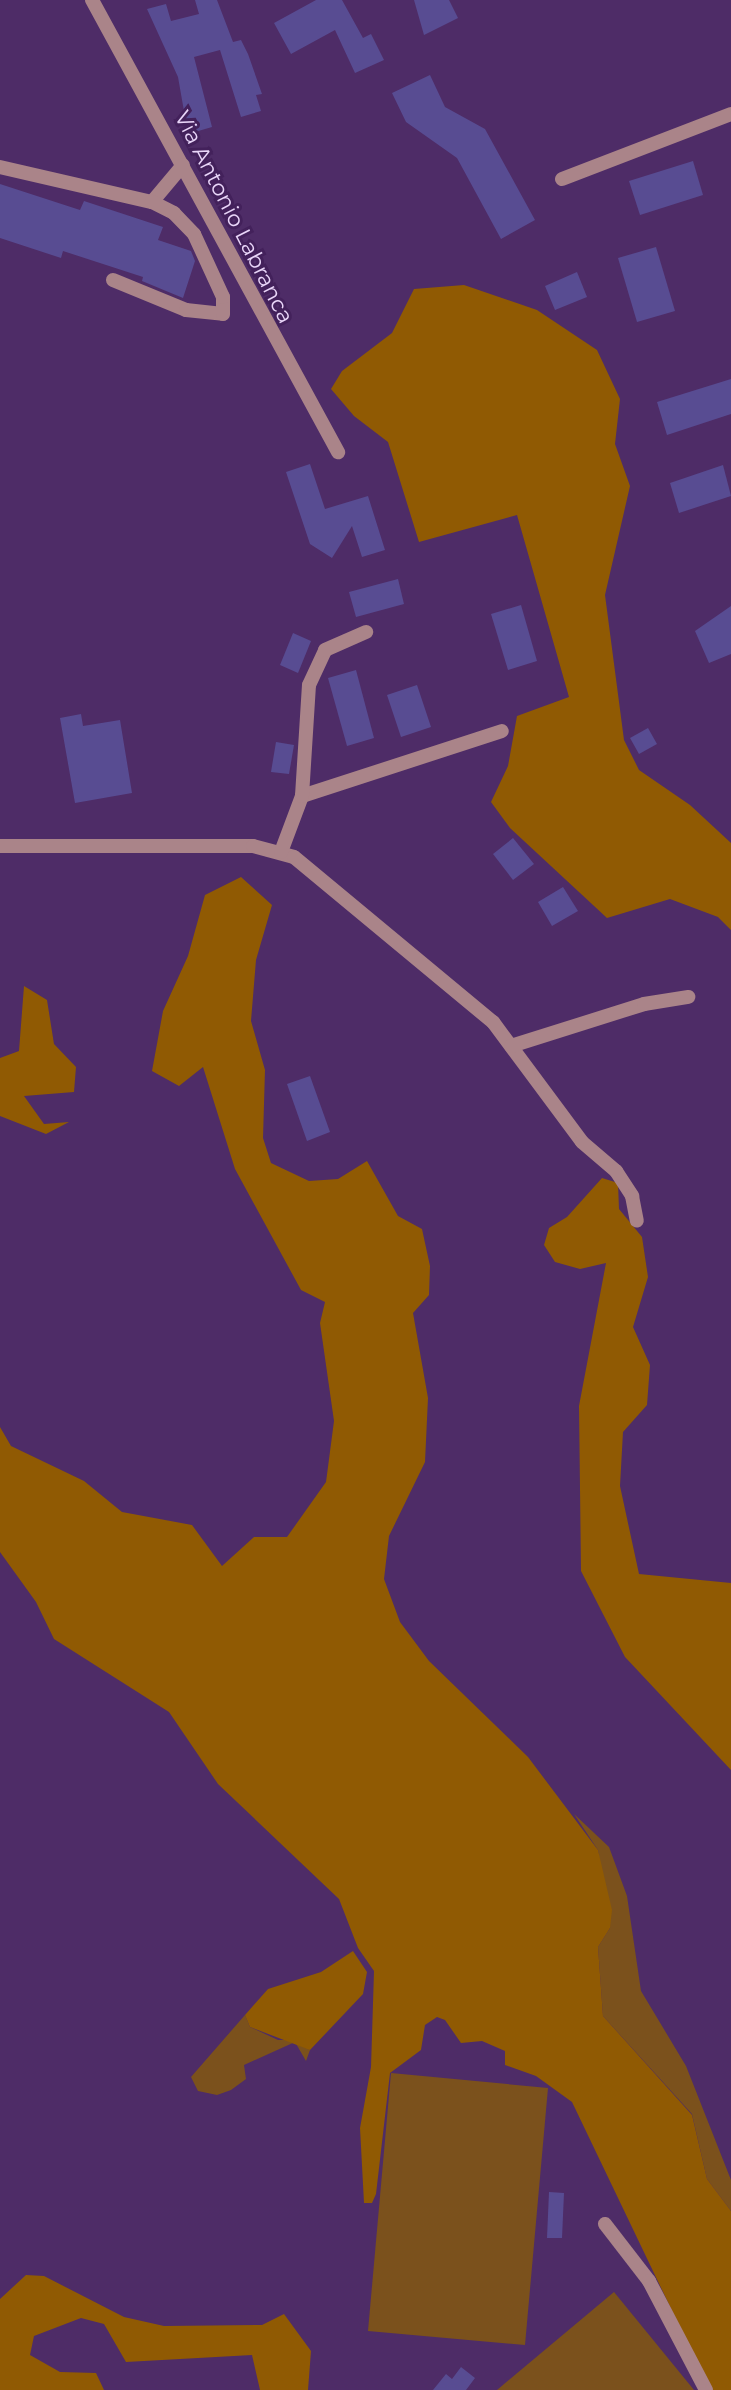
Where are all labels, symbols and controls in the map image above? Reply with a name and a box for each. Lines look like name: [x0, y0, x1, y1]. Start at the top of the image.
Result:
street label: Via Antonio Labranca: [169, 106, 299, 328]

